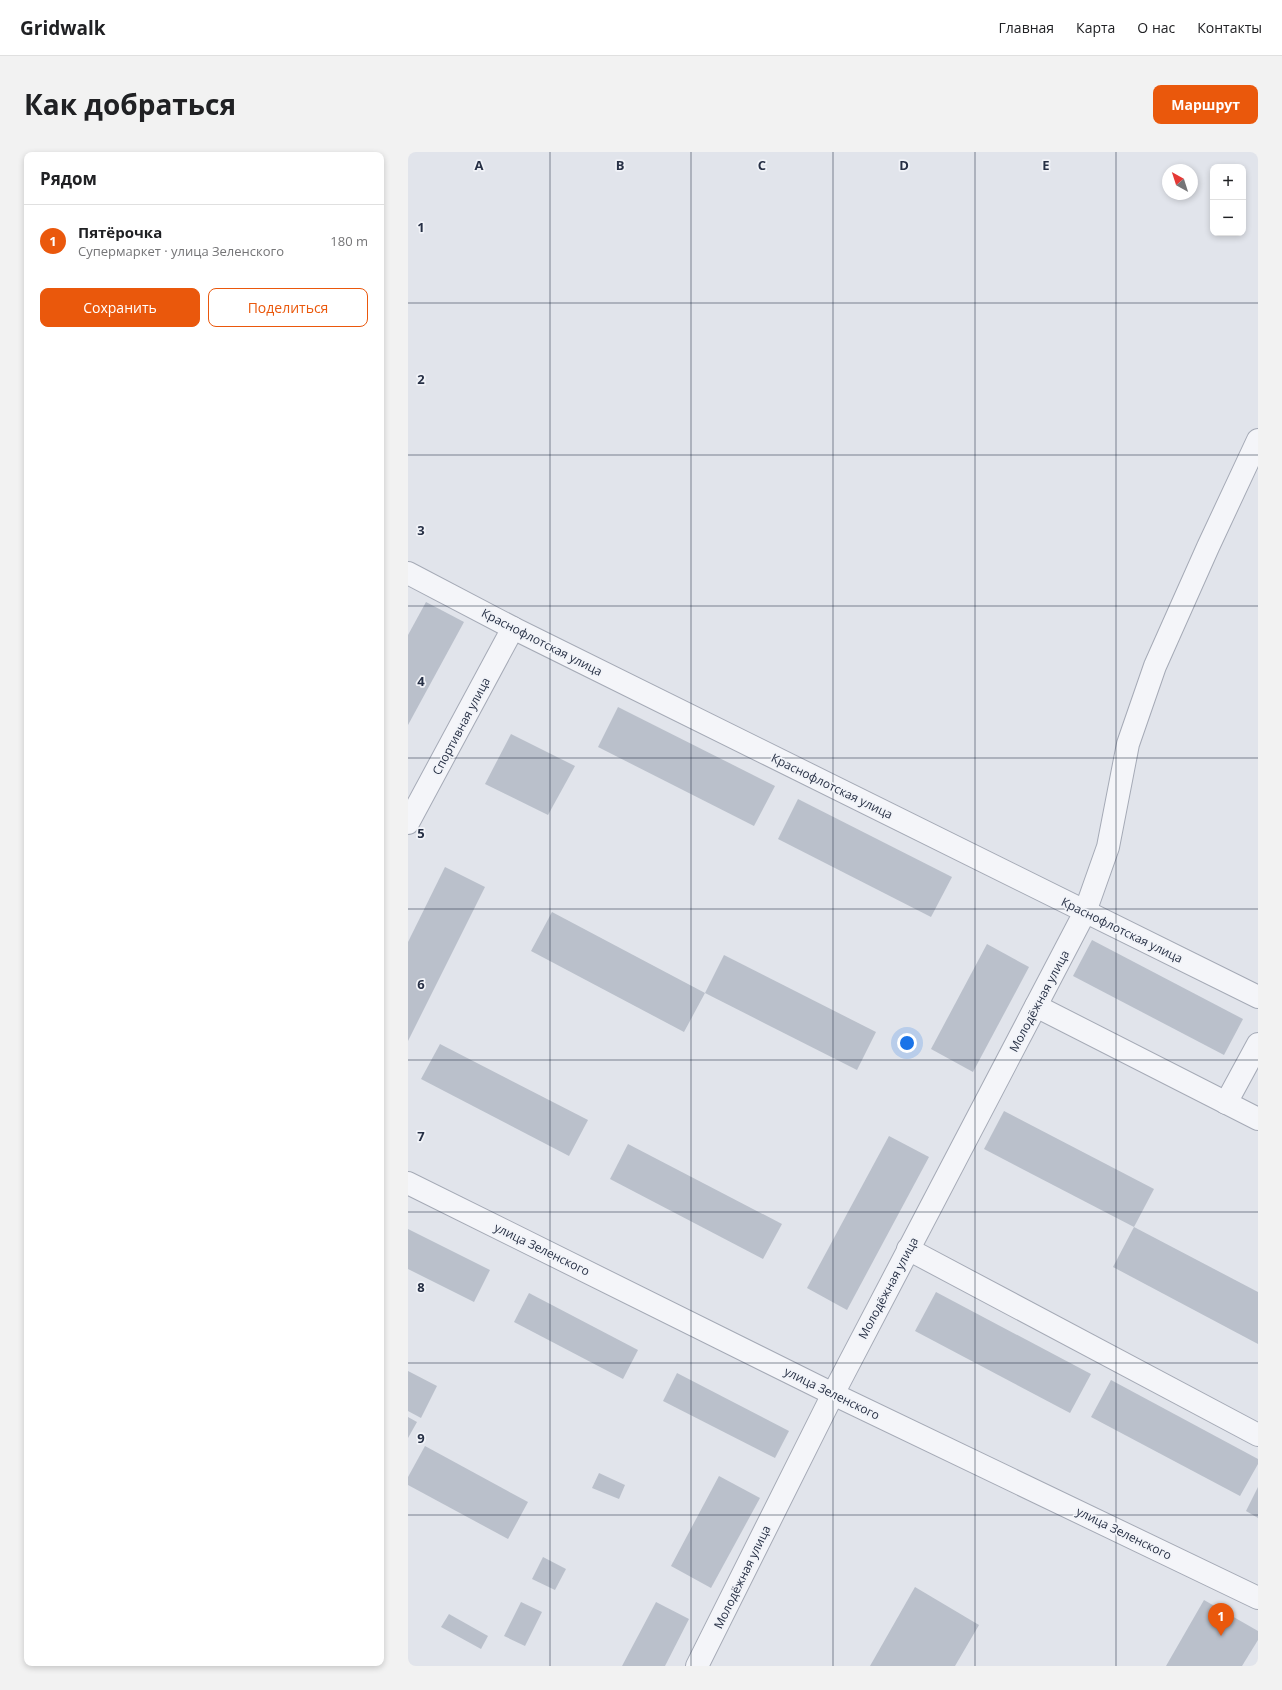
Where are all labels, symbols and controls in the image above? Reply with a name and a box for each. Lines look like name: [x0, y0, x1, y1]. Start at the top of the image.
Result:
text: Gridwalk: [20, 15, 106, 41]
text: Главная: [999, 18, 1054, 37]
text: Карта: [1076, 18, 1115, 37]
text: О нас: [1137, 18, 1175, 37]
text: Контакты: [1197, 18, 1262, 37]
text: Как добраться: [24, 85, 236, 123]
button: Маршрут: [1153, 85, 1258, 124]
text: A: [475, 156, 484, 174]
text: B: [616, 156, 625, 174]
text: C: [758, 156, 766, 174]
text: D: [899, 156, 909, 174]
text: E: [1042, 156, 1050, 174]
north arrow: [1162, 164, 1198, 200]
map controls: [1210, 164, 1246, 236]
button: +: [1210, 164, 1246, 200]
text: Рядом: [40, 167, 97, 190]
button: −: [1210, 200, 1246, 236]
text: 1: [417, 218, 425, 236]
text: Пятёрочка: [78, 222, 162, 242]
text: 1: [49, 232, 57, 250]
text: 180 m: [330, 232, 368, 250]
text: Супермаркет · улица Зеленского: [78, 242, 284, 260]
button: Сохранить: [40, 288, 200, 327]
button: Поделиться: [208, 288, 368, 327]
text: 2: [417, 370, 425, 388]
text: 3: [417, 521, 425, 539]
street label: Краснофлотская улица: [479, 604, 605, 680]
text: 4: [417, 672, 425, 690]
street label: Спортивная улица: [428, 674, 494, 778]
street label: Краснофлотская улица: [768, 749, 896, 823]
text: 5: [417, 824, 425, 842]
street label: Краснофлотская улица: [1058, 893, 1186, 967]
street label: Молодёжная улица: [1005, 947, 1073, 1055]
text: 6: [417, 975, 425, 993]
your location: [897, 1033, 917, 1053]
text: 7: [417, 1127, 425, 1145]
street label: улица Зеленского: [491, 1218, 593, 1280]
street label: Молодёжная улица: [854, 1234, 922, 1342]
text: 8: [417, 1278, 425, 1296]
street label: улица Зеленского: [781, 1362, 883, 1424]
text: 9: [417, 1429, 425, 1447]
street label: улица Зеленского: [1073, 1502, 1175, 1564]
street label: Молодёжная улица: [710, 1522, 774, 1632]
pin: 1: [1208, 1603, 1234, 1636]

